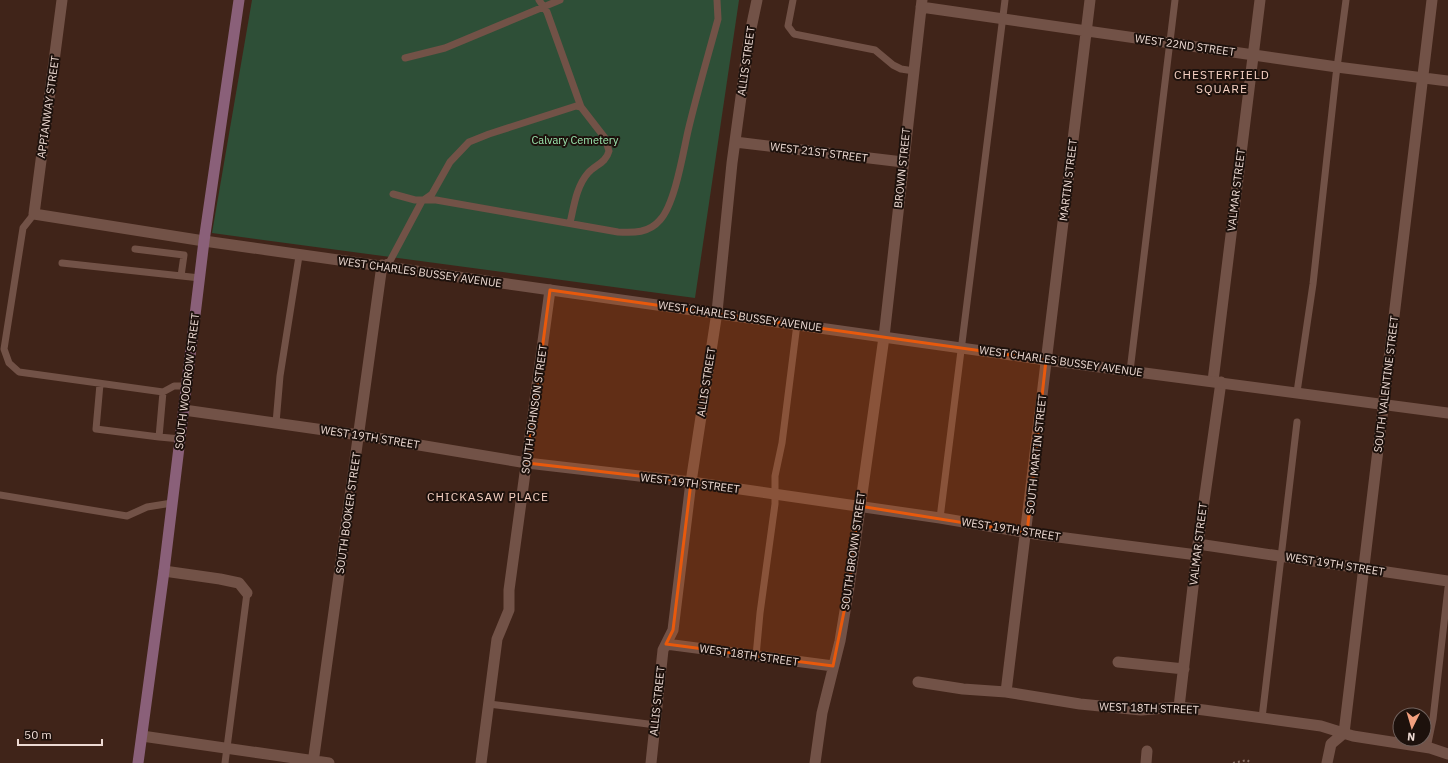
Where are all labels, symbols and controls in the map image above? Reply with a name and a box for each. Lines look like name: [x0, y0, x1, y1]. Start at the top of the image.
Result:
street label: ALLIS STREET: [734, 25, 758, 97]
street label: WEST 22ND STREET: [1134, 31, 1237, 59]
street label: APPIANWAY STREET: [34, 54, 62, 159]
district label: CHESTERFIELD SQUARE: [1174, 67, 1270, 96]
street label: BROWN STREET: [891, 126, 913, 209]
park label: Calvary Cemetery: [531, 133, 619, 147]
street label: MARTIN STREET: [1056, 138, 1080, 222]
street label: WEST 21ST STREET: [769, 139, 869, 165]
street label: VALMAR STREET: [1224, 147, 1248, 232]
street label: WEST CHARLES BUSSEY AVENUE: [337, 254, 503, 290]
street label: WEST CHARLES BUSSEY AVENUE: [657, 298, 823, 334]
street label: SOUTH WOODROW STREET: [172, 312, 202, 450]
street label: SOUTH VALENTINE STREET: [1371, 314, 1401, 453]
street label: SOUTH JOHNSON STREET: [518, 343, 550, 475]
street label: WEST CHARLES BUSSEY AVENUE: [978, 343, 1144, 379]
street label: ALLIS STREET: [694, 346, 719, 418]
street label: SOUTH MARTIN STREET: [1023, 393, 1049, 515]
street label: WEST 19TH STREET: [320, 422, 421, 452]
street label: SOUTH BOOKER STREET: [333, 451, 364, 575]
street label: WEST 19TH STREET: [640, 470, 741, 496]
district label: CHICKASAW PLACE: [427, 489, 549, 504]
street label: SOUTH BROWN STREET: [838, 490, 868, 611]
street label: VALMAR STREET: [1186, 501, 1210, 586]
street label: WEST 19TH STREET: [961, 514, 1062, 544]
street label: WEST 19TH STREET: [1285, 549, 1386, 579]
street label: WEST 18TH STREET: [699, 641, 800, 669]
street label: ALLIS STREET: [646, 665, 668, 737]
street label: WEST 18TH STREET: [1099, 699, 1200, 717]
north arrow: [1392, 707, 1432, 747]
scale bar: [18, 721, 102, 747]
text: 50 m: [24, 727, 52, 742]
text: N: [1407, 730, 1416, 744]

